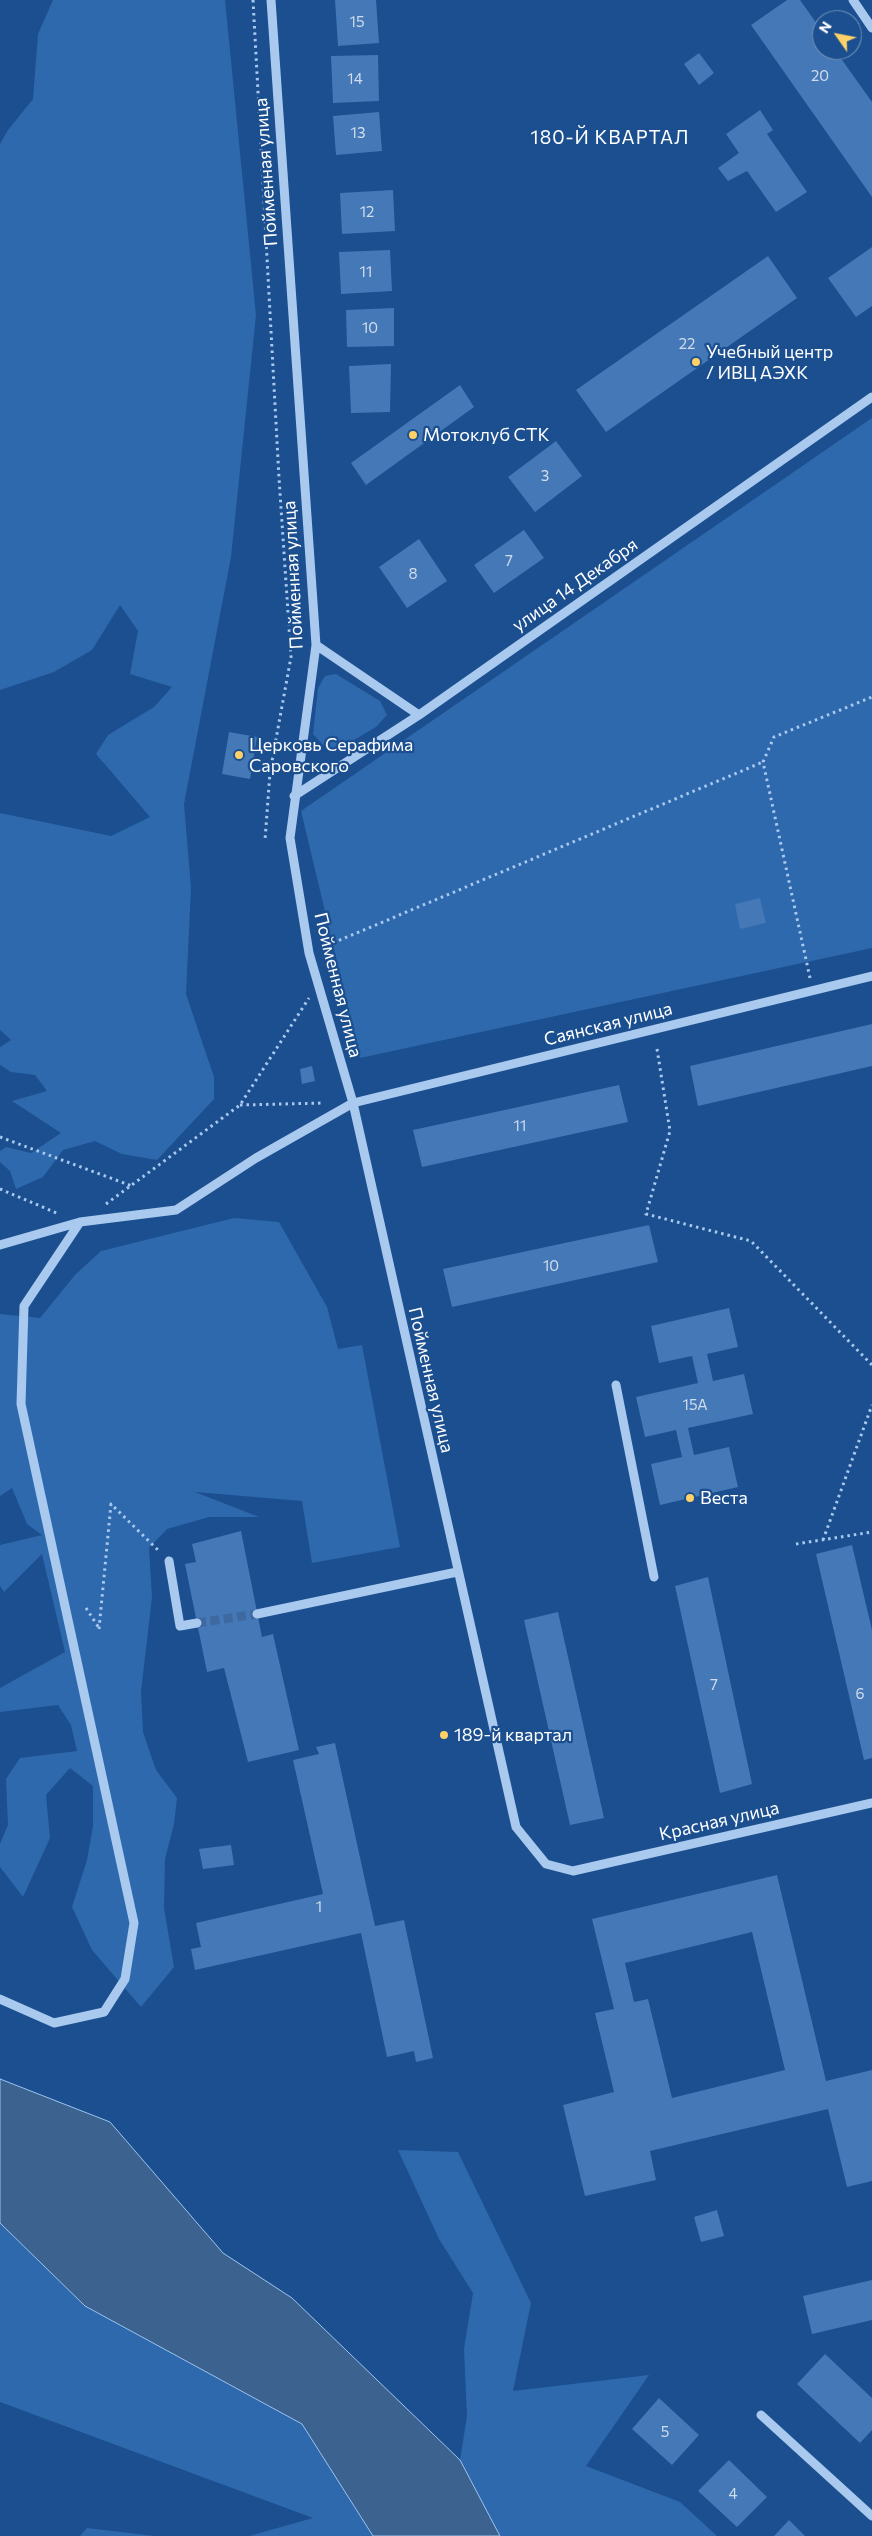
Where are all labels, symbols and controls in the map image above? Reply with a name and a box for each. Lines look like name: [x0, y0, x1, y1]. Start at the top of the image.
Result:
north arrow: [812, 10, 862, 60]
house number: 15: [349, 13, 365, 31]
text: N: [815, 18, 835, 36]
house number: 20: [811, 67, 829, 85]
house number: 14: [347, 70, 363, 88]
street label: Пойменная улица: [250, 97, 282, 247]
house number: 13: [351, 124, 365, 142]
district label: 180-Й КВАРТАЛ: [529, 127, 691, 149]
house number: 12: [360, 203, 374, 221]
house number: 11: [360, 263, 372, 281]
house number: 10: [362, 319, 378, 337]
house number: 22: [679, 335, 695, 353]
place label: Учебный центр / ИВЦ АЭХК: [706, 341, 833, 384]
marker: Учебный центр / ИВЦ АЭХК: [690, 356, 702, 368]
place label: Мотоклуб СТК: [423, 424, 550, 446]
marker: Мотоклуб СТК: [407, 429, 419, 441]
house number: 3: [541, 467, 549, 485]
street label: Пойменная улица: [278, 500, 308, 650]
street label: улица 14 Декабря: [508, 534, 642, 636]
house number: 7: [505, 552, 513, 570]
house number: 8: [408, 565, 418, 583]
place label: Церковь Серафима Саровского: [249, 734, 413, 776]
marker: Церковь Серафима Саровского: [233, 749, 245, 761]
street label: Пойменная улица: [310, 910, 366, 1060]
street label: Саянская улица: [542, 998, 674, 1050]
house number: 11: [514, 1117, 526, 1135]
house number: 10: [543, 1257, 559, 1275]
street label: Пойменная улица: [404, 1305, 458, 1455]
house number: 15А: [682, 1396, 708, 1414]
place label: Веста: [700, 1487, 748, 1509]
marker: Веста: [684, 1492, 696, 1504]
house number: 7: [710, 1676, 718, 1694]
house number: 6: [855, 1685, 865, 1703]
place label: 189-й квартал: [454, 1724, 572, 1746]
marker: 189-й квартал: [438, 1729, 450, 1741]
street label: Красная улица: [657, 1797, 781, 1845]
house number: 1: [316, 1898, 322, 1916]
house number: 5: [661, 2423, 669, 2441]
house number: 4: [729, 2485, 737, 2503]

